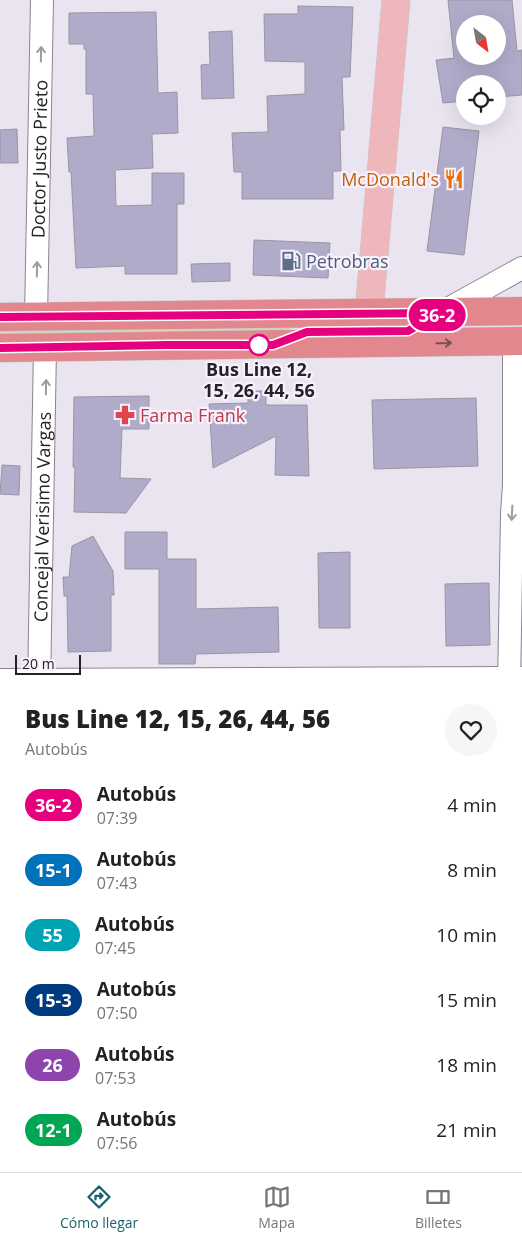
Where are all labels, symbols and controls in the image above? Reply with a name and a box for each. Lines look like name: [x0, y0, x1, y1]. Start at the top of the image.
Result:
north arrow: [456, 15, 506, 65]
map controls: [456, 15, 506, 125]
one-way arrow: [36, 46, 46, 62]
button: locate: [456, 75, 506, 125]
street label: Doctor Justo Prieto: [26, 80, 52, 238]
place label: McDonald's: [341, 167, 439, 191]
restaurant icon: McDonald's: [443, 168, 465, 190]
place label: Petrobras: [306, 249, 389, 273]
fuel station icon: Petrobras: [280, 250, 302, 272]
one-way arrow: [32, 261, 42, 278]
line badge: 36-2: [402, 299, 472, 331]
text: 36-2: [419, 303, 455, 327]
marker: Bus Line 12, 15, 26, 44, 56: [248, 334, 270, 356]
one-way arrow: [436, 338, 452, 348]
place label: Bus Line 12, 15, 26, 44, 56: [203, 357, 315, 402]
one-way arrow: [41, 379, 50, 395]
place label: Farma Frank: [140, 403, 246, 427]
pharmacy icon: Farma Frank: [114, 404, 136, 426]
street label: Concejal Verisimo Vargas: [28, 412, 56, 622]
one-way arrow: [508, 504, 517, 520]
scale bar: [15, 652, 81, 675]
text: 20 m: [22, 654, 55, 673]
text: Bus Line 12, 15, 26, 44, 56: [25, 702, 330, 735]
button: heart: [445, 704, 497, 756]
text: Autobús: [25, 738, 87, 760]
text: Autobús: [97, 781, 176, 807]
text: 4 min: [447, 792, 497, 818]
text: 36-2: [35, 793, 72, 817]
text: 07:39: [97, 807, 137, 829]
text: Autobús: [97, 846, 176, 872]
text: 8 min: [447, 857, 497, 883]
text: 15-1: [35, 858, 72, 882]
text: 07:43: [97, 872, 137, 894]
text: Autobús: [95, 911, 175, 937]
text: 10 min: [436, 922, 497, 948]
text: 55: [42, 923, 63, 947]
text: 07:45: [95, 937, 136, 959]
text: Autobús: [97, 976, 176, 1002]
text: 15 min: [436, 987, 497, 1013]
text: 15-3: [35, 988, 72, 1012]
text: 07:50: [97, 1002, 137, 1024]
text: Autobús: [95, 1041, 175, 1067]
text: 18 min: [436, 1052, 497, 1078]
text: 26: [42, 1053, 63, 1077]
text: 07:53: [95, 1067, 136, 1089]
text: Autobús: [97, 1106, 176, 1132]
text: 21 min: [436, 1117, 497, 1143]
text: 12-1: [35, 1118, 72, 1142]
text: 07:56: [97, 1132, 137, 1154]
tab: Cómo llegar: [60, 1183, 138, 1232]
tab: Mapa: [258, 1183, 295, 1232]
tab: Billetes: [415, 1183, 462, 1232]

